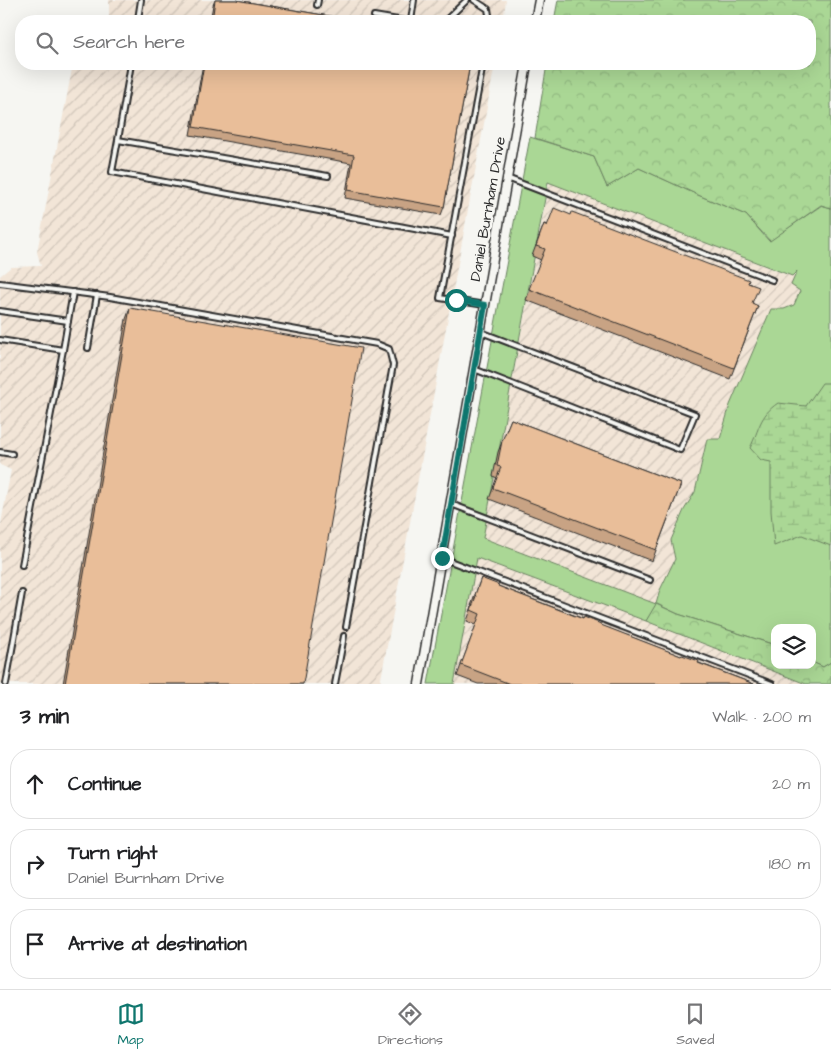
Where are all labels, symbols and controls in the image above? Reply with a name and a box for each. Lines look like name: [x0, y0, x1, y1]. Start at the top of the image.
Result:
search box: [15, 15, 816, 70]
icon: search: [33, 29, 61, 57]
text: Search here: [73, 29, 185, 56]
street label: Daniel Burnham Drive: [465, 135, 511, 283]
route start: [445, 289, 468, 312]
route end: [431, 547, 454, 570]
map controls: [771, 624, 816, 669]
button: layers: [771, 624, 816, 669]
text: 3 min: [20, 702, 69, 731]
text: Walk · 200 m: [712, 706, 811, 728]
icon: ahead: [21, 770, 49, 798]
text: Continue: [68, 771, 142, 798]
text: 20 m: [772, 773, 810, 795]
text: Turn right: [68, 840, 157, 867]
icon: right: [21, 850, 49, 878]
text: 180 m: [769, 853, 810, 875]
text: Daniel Burnham Drive: [68, 867, 224, 889]
icon: arrive: [21, 930, 49, 958]
text: Arrive at destination: [68, 931, 247, 958]
tab: Map: [117, 1000, 145, 1050]
tab: Directions: [378, 1000, 443, 1050]
tab: Saved: [676, 1000, 714, 1050]

